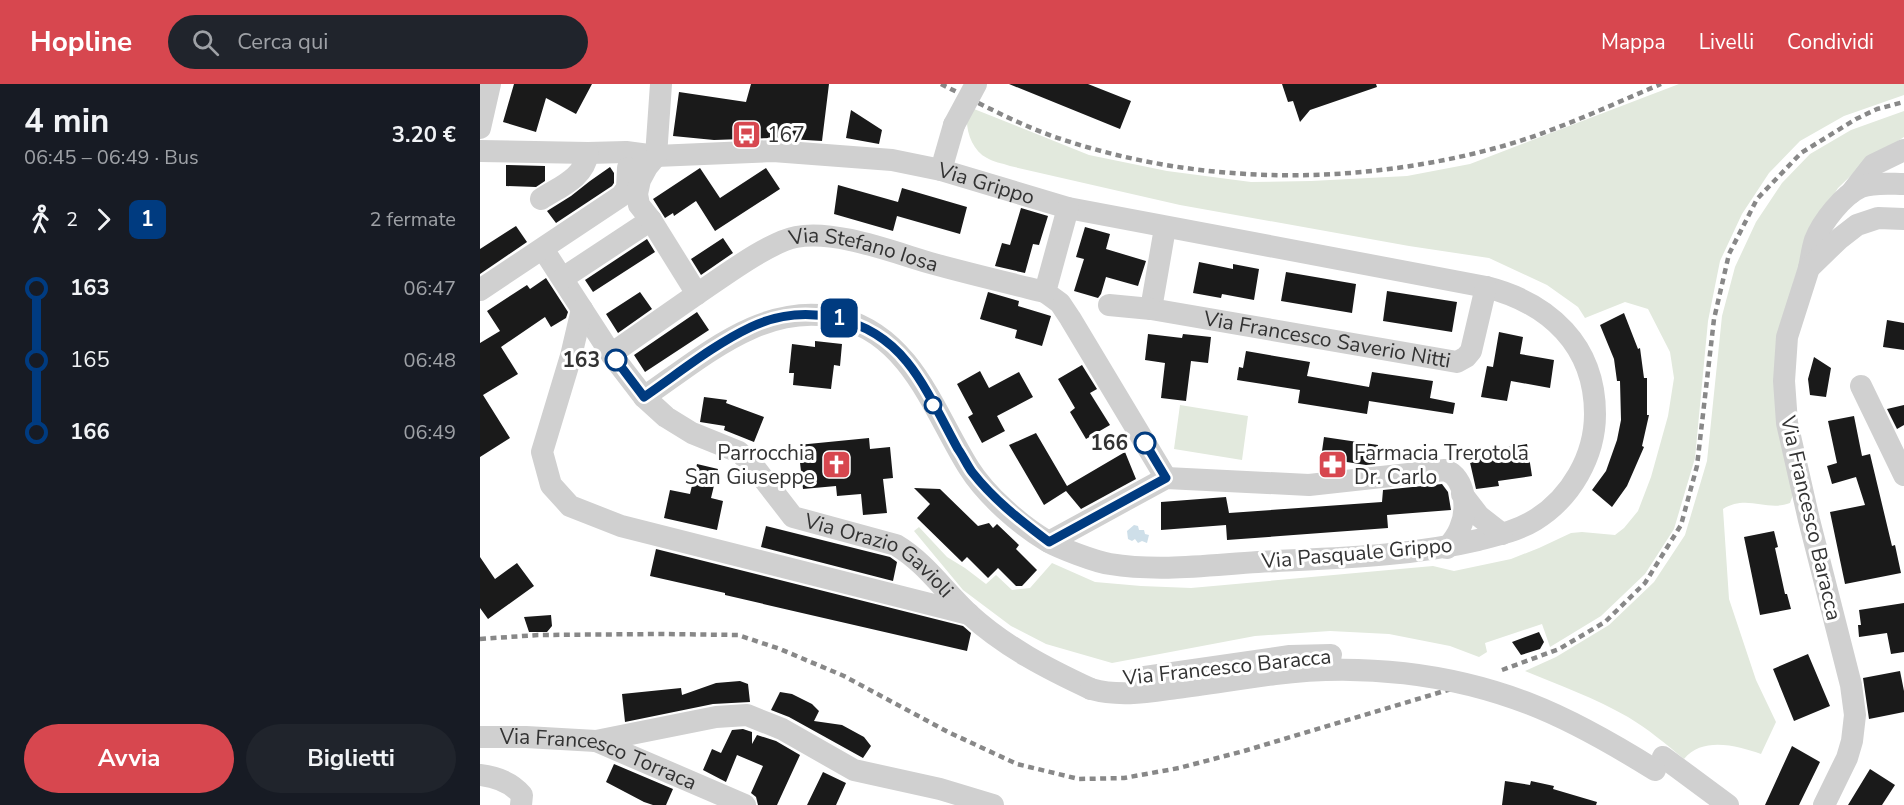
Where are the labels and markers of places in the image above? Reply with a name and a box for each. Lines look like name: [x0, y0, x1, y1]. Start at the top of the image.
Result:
bus stop icon: 167: [730, 119, 762, 151]
place label: 167: [767, 121, 805, 149]
place label: 163: [562, 346, 600, 374]
marker: 163: [605, 349, 627, 371]
unlabelled marker: [924, 396, 942, 414]
place label: 166: [1090, 429, 1128, 457]
marker: 166: [1134, 432, 1156, 454]
place label: Parrocchia San Giuseppe: [685, 439, 815, 491]
place label: Farmacia Trerotola Dr. Carlo: [1354, 439, 1529, 491]
church icon: Parrocchia San Giuseppe: [820, 449, 852, 481]
pharmacy icon: Farmacia Trerotola Dr. Carlo: [1317, 449, 1349, 481]

